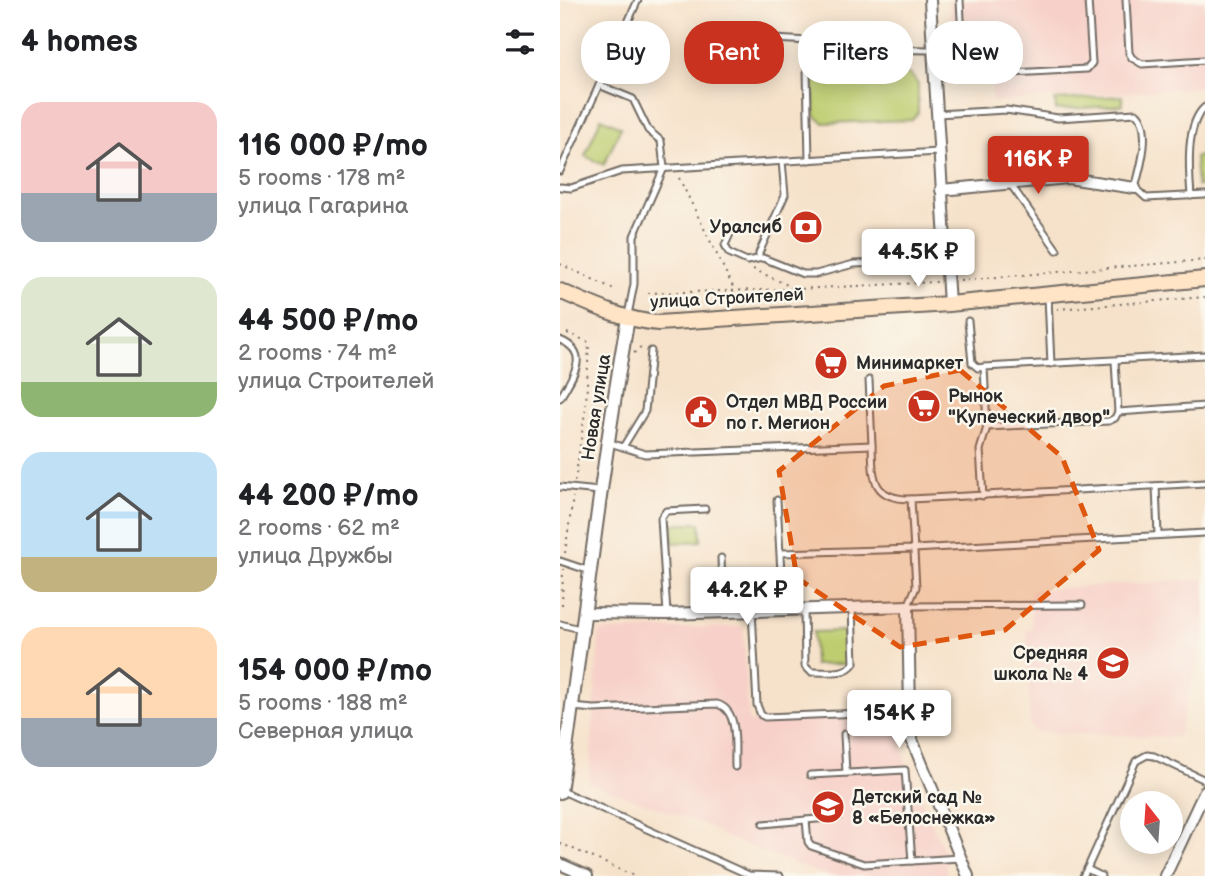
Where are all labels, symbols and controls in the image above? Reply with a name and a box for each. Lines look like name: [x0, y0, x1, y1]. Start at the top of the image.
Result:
chip: Buy: [581, 21, 670, 84]
chip: Rent: [684, 21, 784, 84]
chip: Filters: [798, 21, 913, 84]
chip: New: [927, 21, 1023, 84]
icon: filters: [501, 23, 539, 61]
text: 4 homes: [21, 24, 138, 60]
text: 116 000 ₽/mo: [238, 128, 428, 164]
icon: home: [77, 130, 161, 214]
pin: 116K ₽: [981, 136, 1095, 196]
text: 116K ₽: [1004, 145, 1072, 173]
text: 5 rooms · 178 m²: [238, 164, 406, 192]
text: улица Гагарина: [238, 192, 409, 220]
bank icon: Уралсиб: [787, 208, 825, 246]
place label: Уралсиб: [710, 217, 782, 238]
pin: 44.5K ₽: [853, 230, 983, 289]
text: 44.5K ₽: [878, 238, 958, 266]
street label: улица Строителей: [650, 284, 804, 313]
text: 44 500 ₽/mo: [238, 303, 418, 339]
icon: home: [77, 305, 161, 389]
text: 2 rooms · 74 m²: [238, 339, 397, 367]
supermarket icon: Минимаркет: [812, 344, 850, 382]
street label: Новая улица: [578, 352, 615, 462]
place label: Минимаркет: [856, 353, 964, 374]
text: улица Строителей: [238, 367, 434, 395]
place label: Рынок "Купеческий двор": [948, 386, 1110, 428]
supermarket icon: Рынок "Купеческий двор": [905, 387, 943, 425]
place label: Отдел МВД России по г. Мегион: [726, 392, 887, 434]
public building icon: Отдел МВД России по г. Мегион: [682, 393, 720, 431]
text: 44 200 ₽/mo: [238, 478, 419, 514]
icon: home: [77, 480, 161, 564]
text: 2 rooms · 62 m²: [238, 514, 400, 542]
text: улица Дружбы: [238, 542, 393, 570]
pin: 44.2K ₽: [682, 568, 812, 627]
text: 44.2K ₽: [706, 576, 788, 604]
place label: Средняя школа № 4: [993, 643, 1088, 685]
school or university icon: Средняя школа № 4: [1094, 644, 1132, 682]
text: 154 000 ₽/mo: [238, 653, 432, 689]
icon: home: [77, 655, 161, 739]
text: 5 rooms · 188 m²: [238, 689, 408, 717]
pin: 154K ₽: [842, 690, 956, 750]
text: 154K ₽: [863, 699, 935, 727]
text: Северная улица: [238, 717, 413, 745]
place label: Детский сад № 8 «Белоснежка»: [852, 787, 996, 829]
school or university icon: Детский сад № 8 «Белоснежка»: [809, 788, 847, 826]
north arrow: [1120, 791, 1183, 854]
map controls: [1120, 791, 1183, 854]

